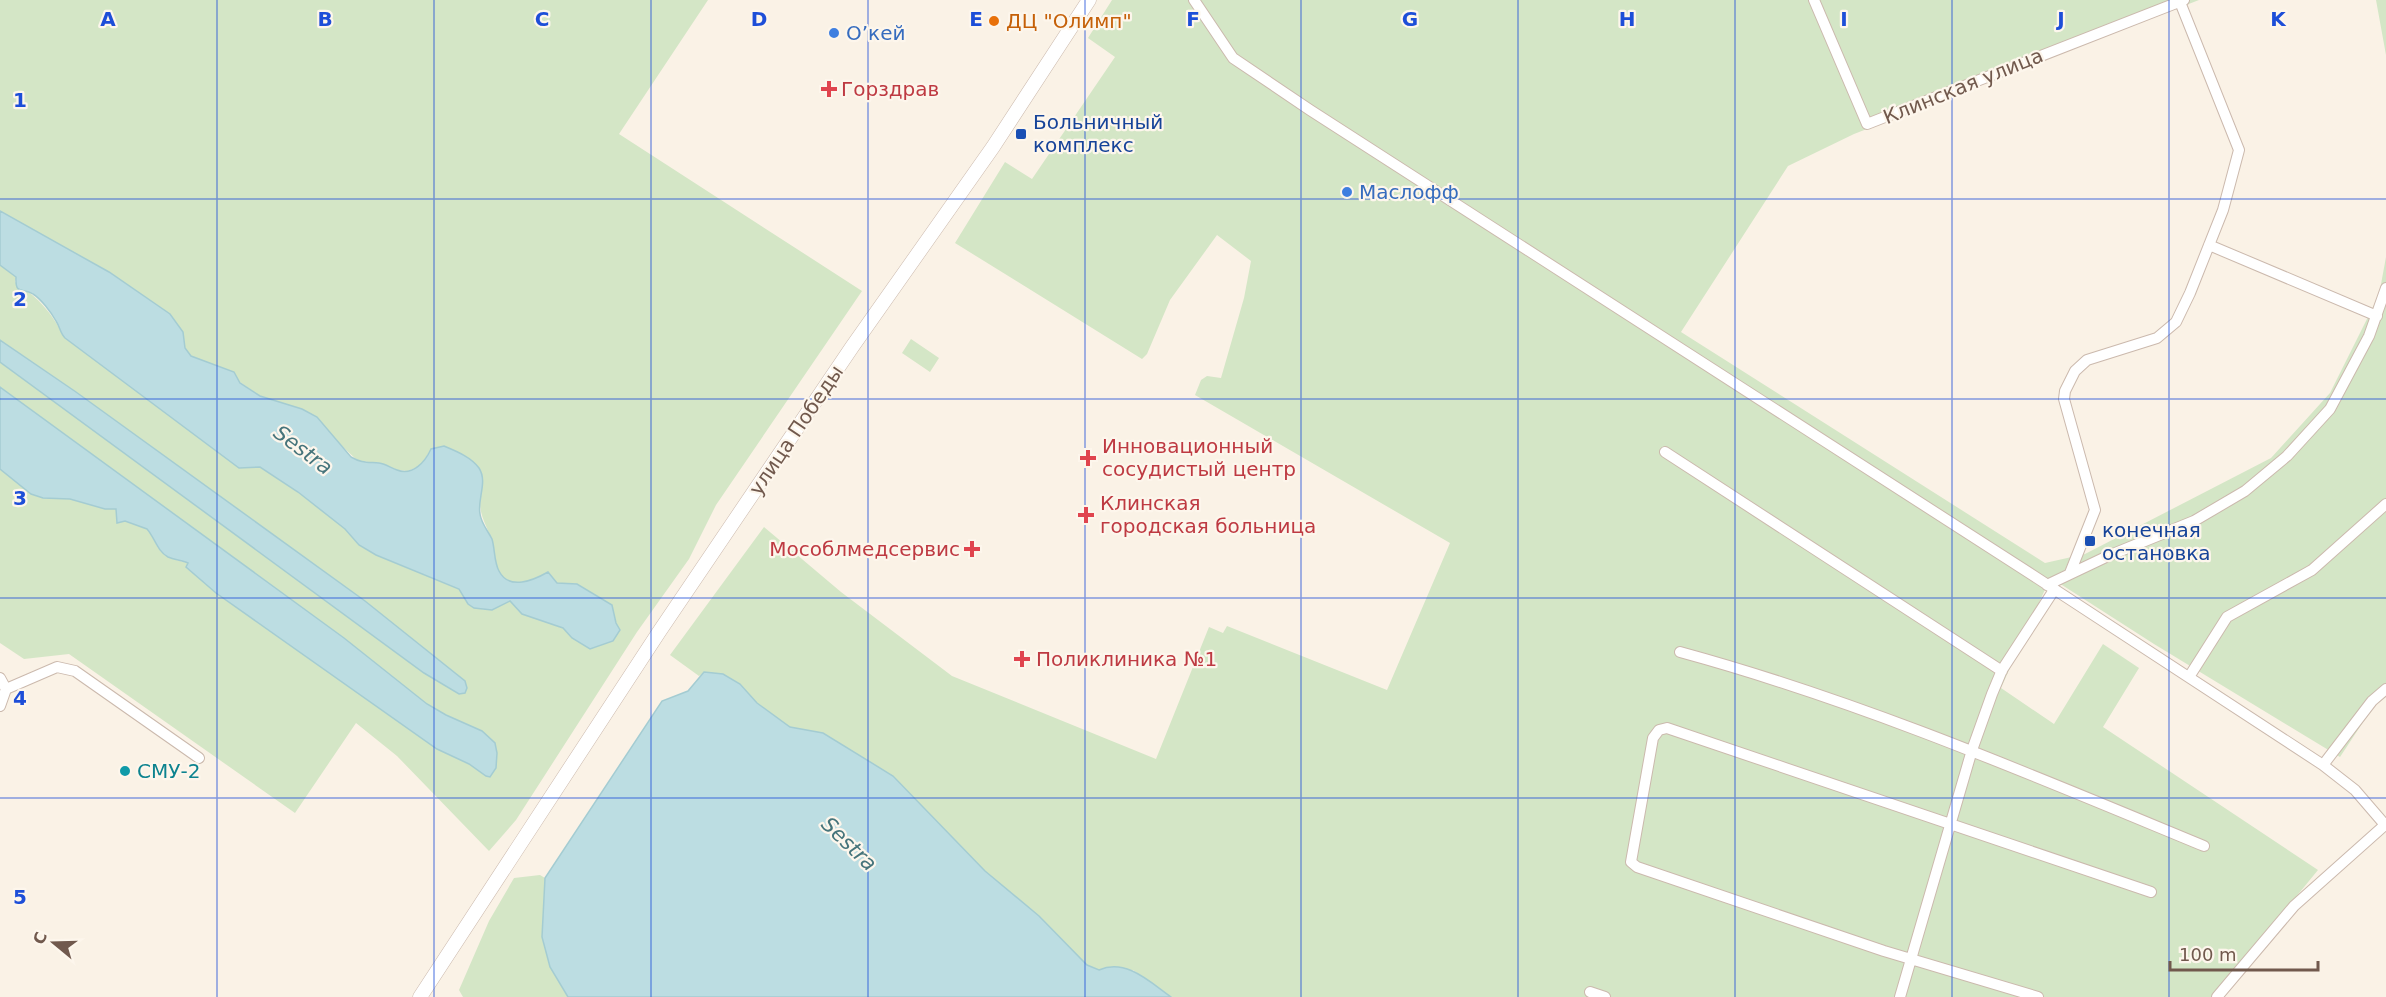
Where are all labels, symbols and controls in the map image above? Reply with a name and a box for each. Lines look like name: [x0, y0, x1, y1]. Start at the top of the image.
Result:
text: A: [100, 7, 116, 31]
text: B: [317, 7, 333, 31]
text: C: [535, 7, 549, 31]
text: D: [751, 7, 767, 31]
text: E: [969, 7, 983, 31]
text: F: [1186, 7, 1200, 31]
text: G: [1402, 7, 1418, 31]
text: H: [1619, 7, 1635, 31]
text: I: [1840, 7, 1848, 31]
text: J: [2055, 7, 2065, 31]
text: K: [2270, 7, 2287, 31]
place label: ДЦ "Олимп": [1006, 9, 1132, 33]
marker: ДЦ "Олимп": [987, 14, 1001, 28]
place label: О’кей: [846, 21, 905, 45]
marker: О’кей: [827, 26, 841, 40]
street label: Клинская улица: [1880, 43, 2046, 129]
place label: Горздрав: [841, 77, 939, 101]
marker: Горздрав: [822, 82, 836, 96]
text: 1: [13, 88, 27, 112]
place label: Больничный комплекс: [1033, 110, 1163, 157]
marker: Больничный комплекс: [1014, 127, 1028, 141]
place label: Маслофф: [1359, 180, 1459, 204]
marker: Маслофф: [1340, 185, 1354, 199]
text: 2: [13, 287, 27, 311]
street label: улица Победы: [744, 361, 848, 499]
water label: Sestra: [269, 420, 337, 480]
place label: Инновационный сосудистый центр: [1102, 434, 1296, 481]
marker: Инновационный сосудистый центр: [1079, 449, 1097, 467]
text: 3: [13, 486, 27, 510]
place label: Клинская городская больница: [1100, 491, 1316, 538]
marker: Клинская городская больница: [1077, 506, 1095, 524]
place label: конечная остановка: [2102, 518, 2211, 565]
marker: конечная остановка: [2083, 534, 2097, 548]
place label: Мособлмедсервис: [769, 537, 960, 561]
marker: Мособлмедсервис: [965, 542, 979, 556]
place label: Поликлиника №1: [1036, 647, 1217, 671]
marker: Поликлиника №1: [1013, 650, 1031, 668]
text: 4: [13, 686, 27, 710]
place label: СМУ-2: [137, 759, 200, 783]
marker: СМУ-2: [118, 764, 132, 778]
water label: Sestra: [817, 812, 881, 876]
text: 5: [13, 885, 27, 909]
north arrow: [24, 913, 84, 973]
text: С: [29, 930, 51, 947]
scale bar: [2170, 934, 2318, 972]
text: 100 m: [2179, 944, 2237, 965]

